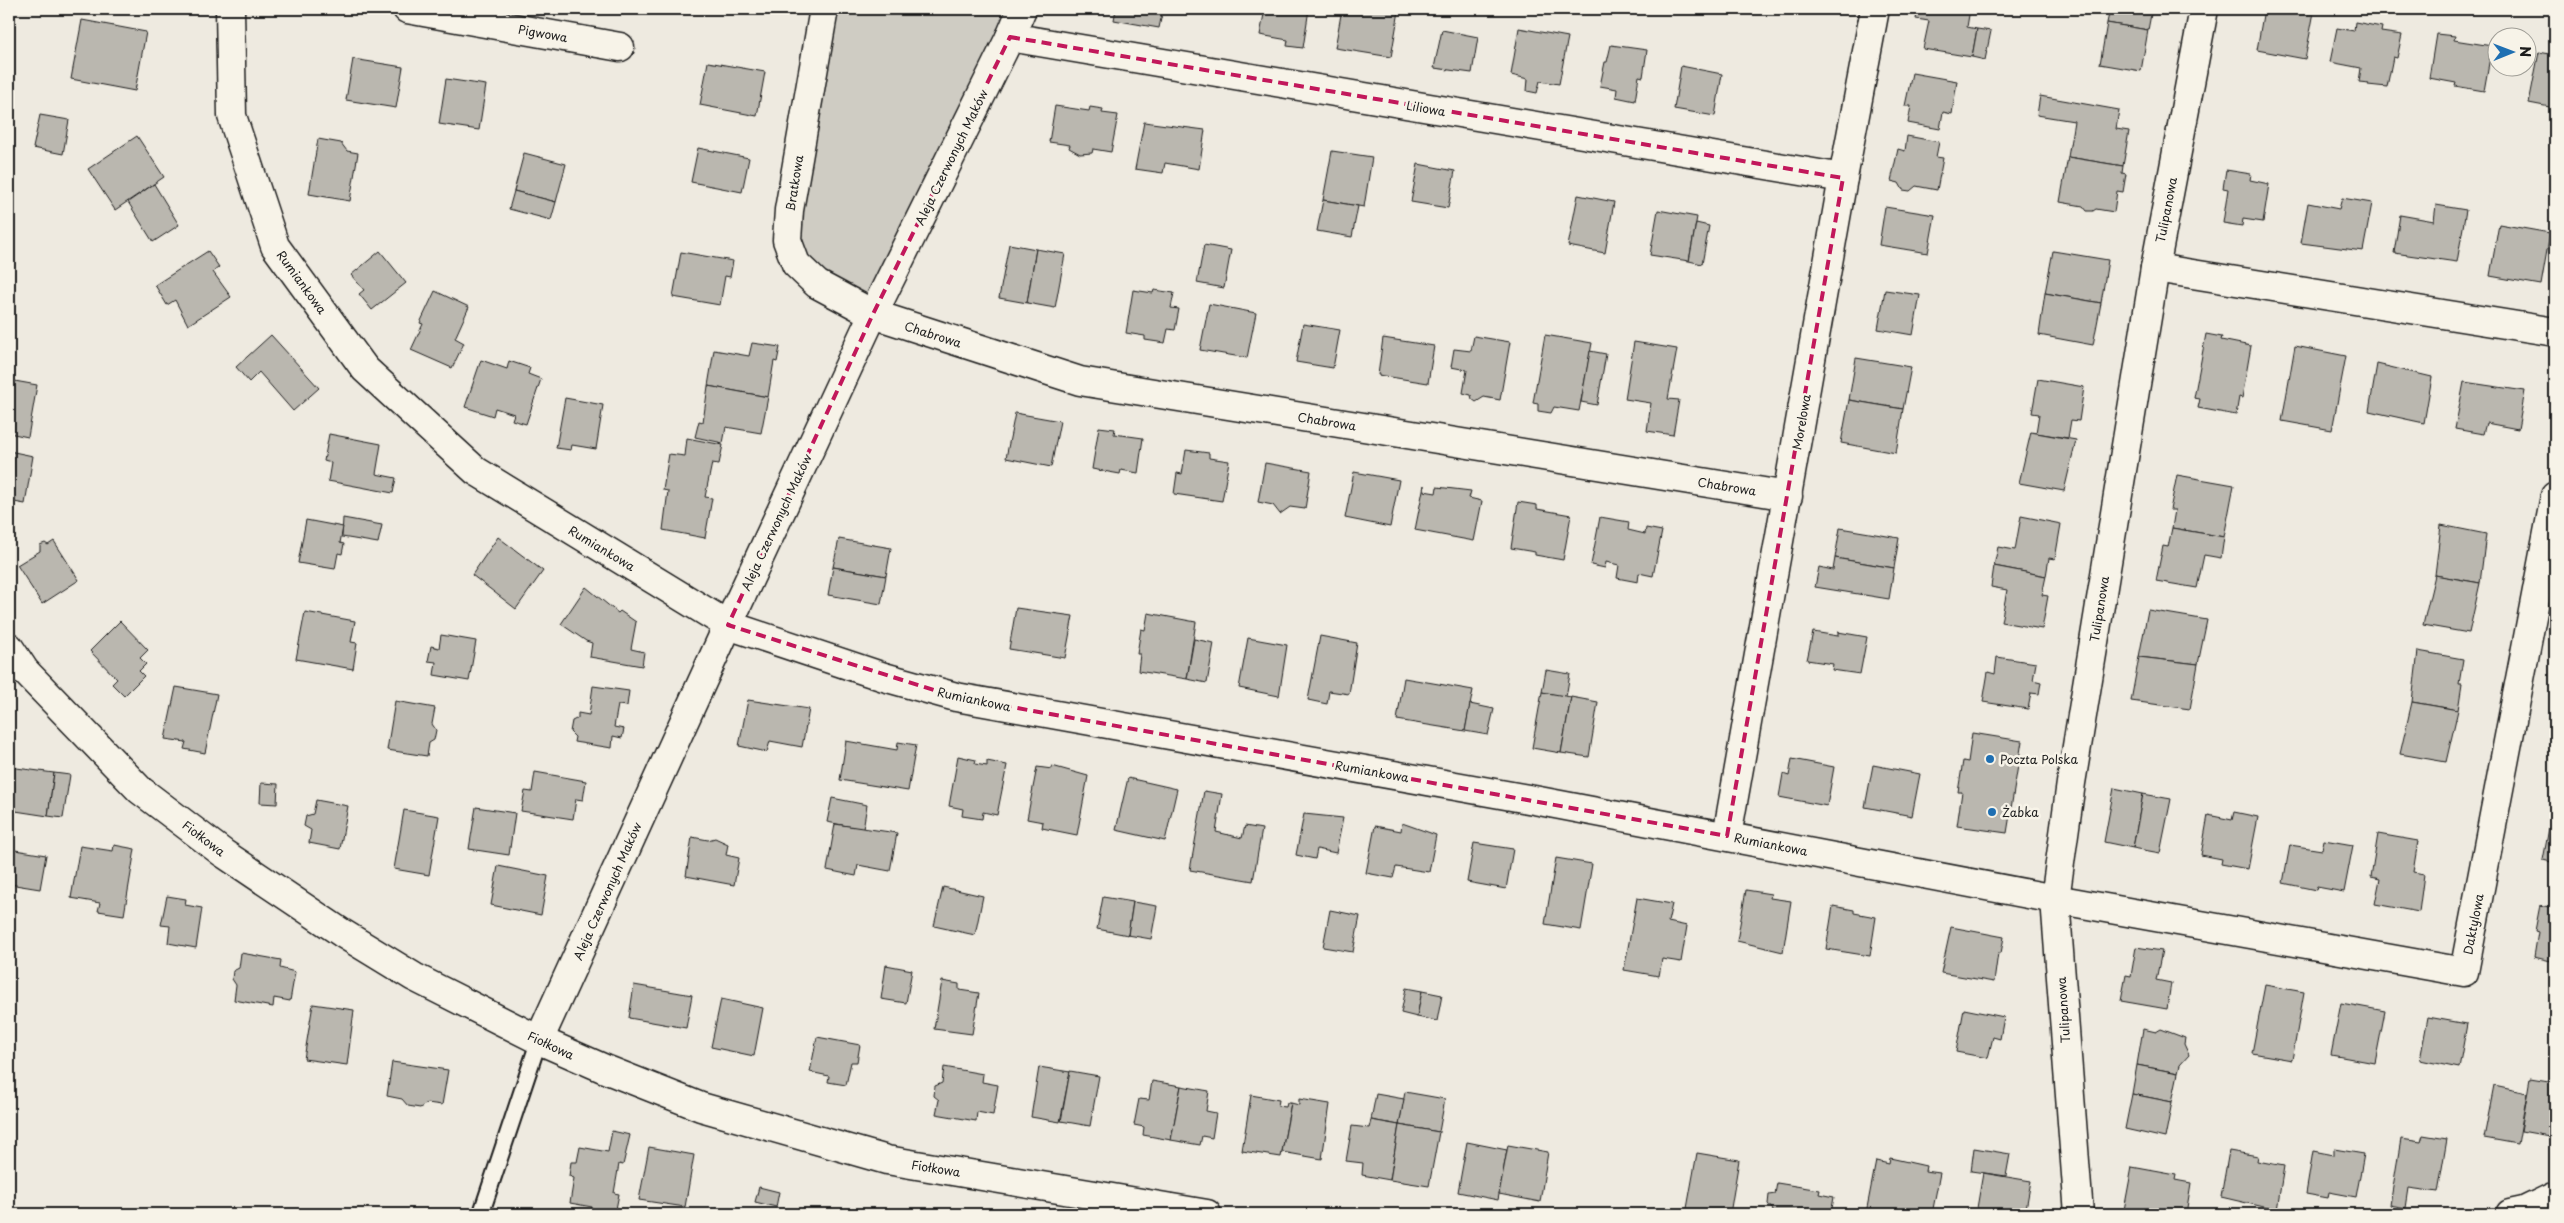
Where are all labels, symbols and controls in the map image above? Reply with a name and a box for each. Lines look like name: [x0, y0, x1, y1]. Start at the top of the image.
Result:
street label: Pigwowa: [517, 20, 570, 46]
north arrow: [2486, 28, 2536, 78]
text: N: [2515, 46, 2536, 57]
street label: Aleja Czerwonych Maków: [910, 86, 992, 228]
street label: Liliowa: [1405, 96, 1448, 120]
street label: Bratkowa: [781, 153, 807, 212]
street label: Tulipanowa: [2151, 175, 2181, 244]
street label: Rumiankowa: [273, 246, 332, 318]
street label: Chabrowa: [902, 316, 964, 352]
street label: Morelowa: [1787, 392, 1815, 451]
street label: Chabrowa: [1296, 407, 1358, 435]
street label: Aleja Czerwonych Maków: [736, 450, 816, 593]
street label: Chabrowa: [1696, 472, 1758, 500]
street label: Rumiankowa: [565, 521, 639, 575]
street label: Tulipanowa: [2085, 574, 2113, 643]
street label: Rumiankowa: [936, 682, 1013, 716]
place label: Poczta Polska: [2000, 750, 2078, 768]
marker: Poczta Polska: [1984, 753, 1996, 765]
street label: Rumiankowa: [1334, 756, 1411, 786]
place label: Żabka: [2002, 803, 2039, 821]
marker: Żabka: [1986, 806, 1998, 818]
street label: Fiołkowa: [179, 816, 230, 860]
street label: Aleja Czerwonych Maków: [568, 819, 646, 963]
street label: Rumiankowa: [1733, 828, 1810, 860]
street label: Daktylowa: [2458, 891, 2488, 956]
street label: Tulipanowa: [2052, 976, 2074, 1044]
street label: Fiołkowa: [525, 1026, 578, 1064]
street label: Fiołkowa: [910, 1155, 962, 1181]

